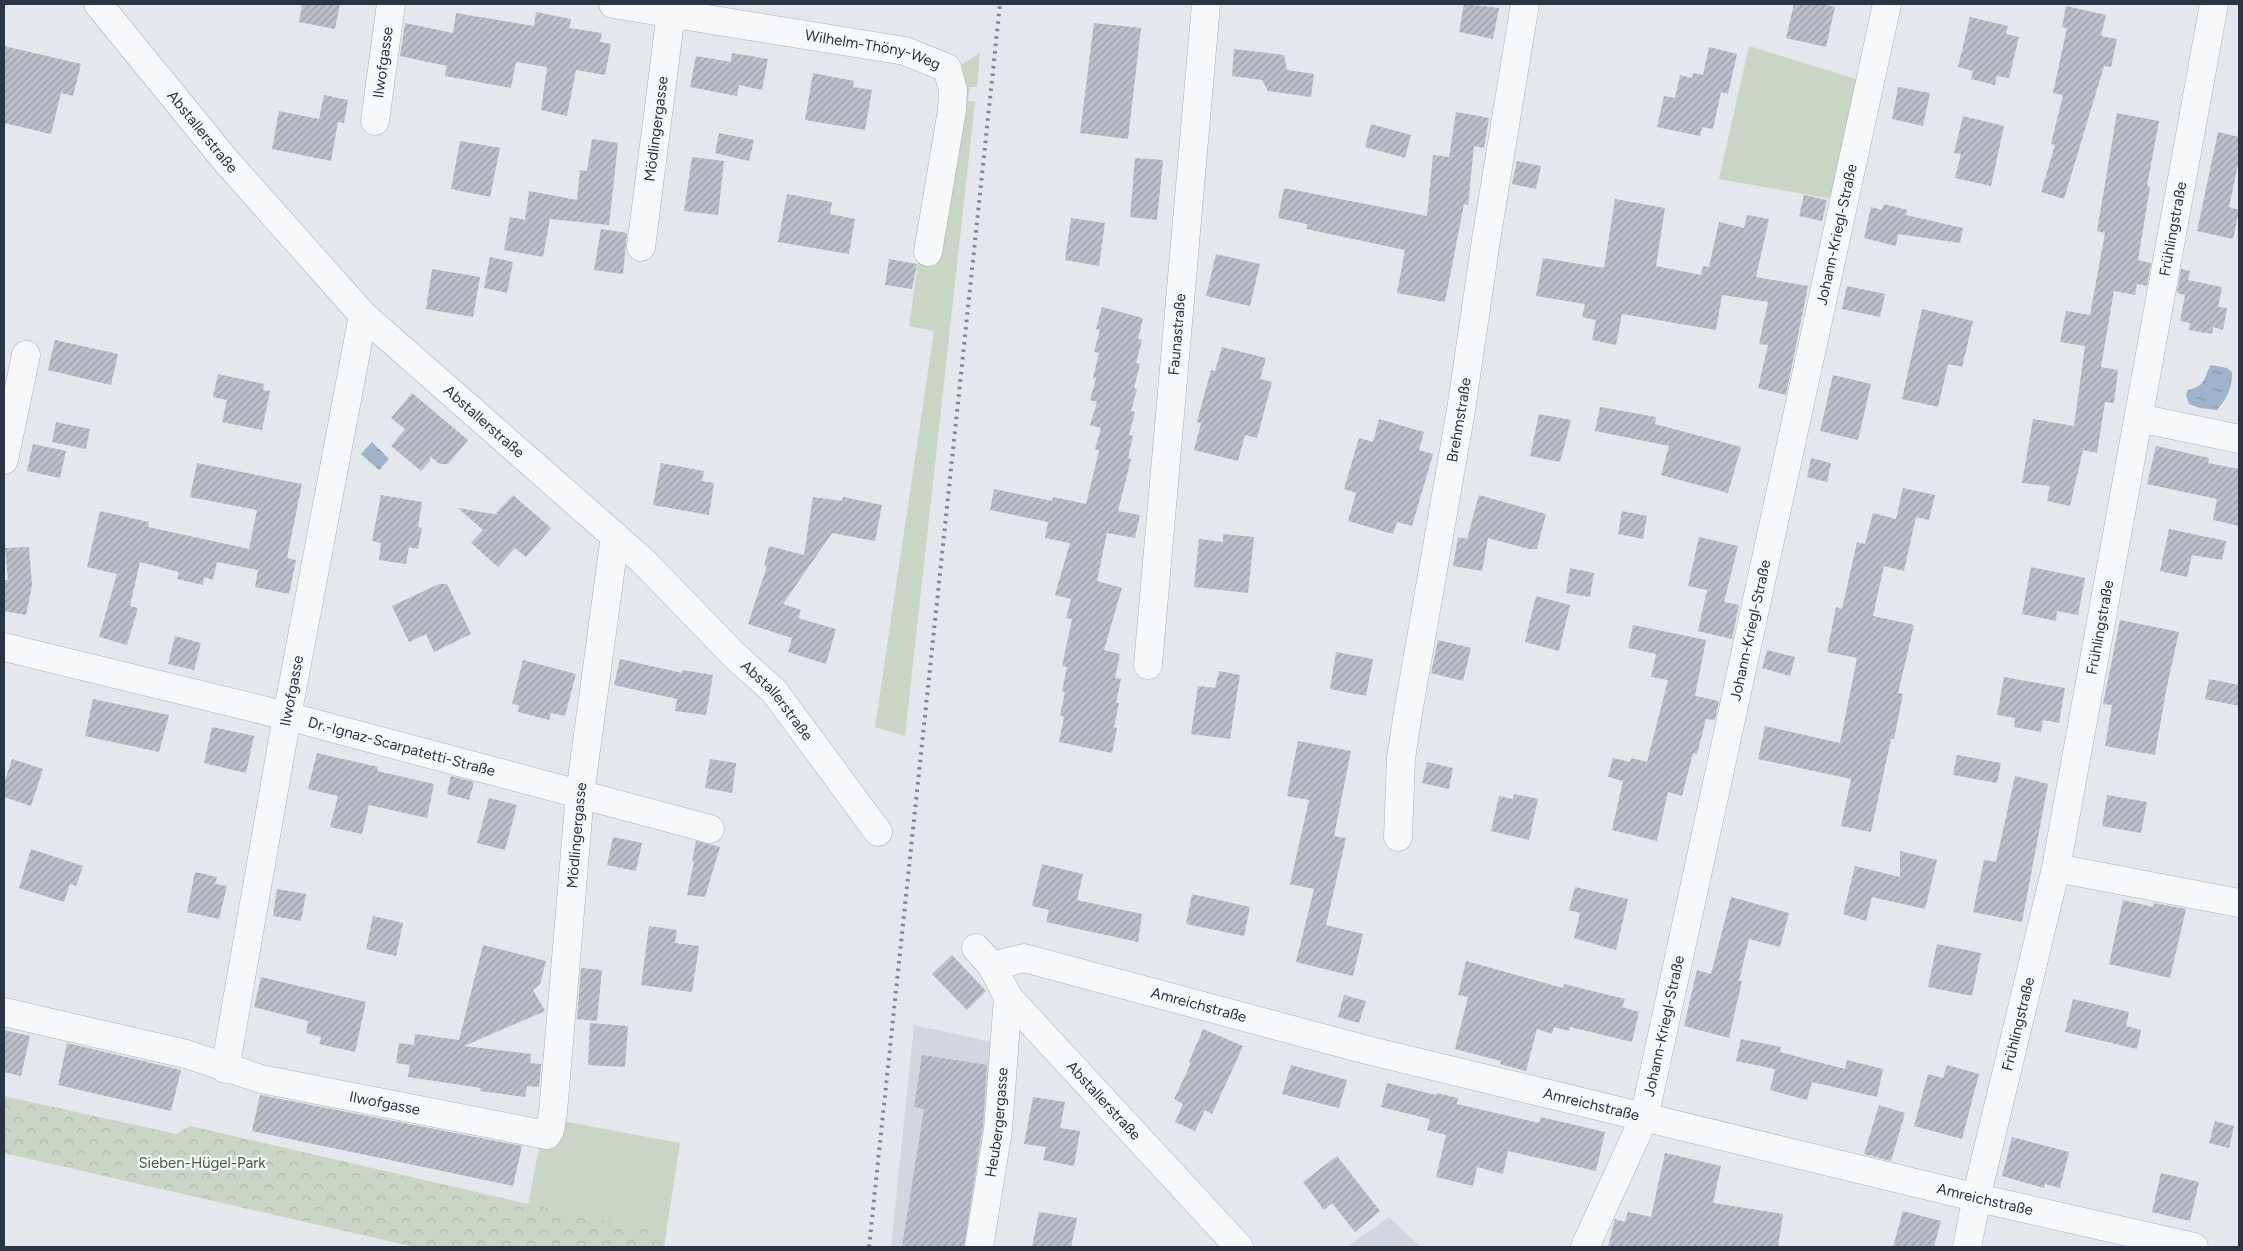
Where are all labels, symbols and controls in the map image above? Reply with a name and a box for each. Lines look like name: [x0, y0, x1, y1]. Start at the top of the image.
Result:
street label: Ilwofgasse: [369, 26, 397, 99]
street label: Wilhelm-Thöny-Weg: [804, 26, 943, 73]
street label: Mödlingergasse: [640, 75, 672, 183]
street label: Abstallerstraße: [163, 87, 241, 177]
street label: Johann-Kriegl-Straße: [1813, 162, 1861, 307]
street label: Frühlingstraße: [2155, 180, 2190, 278]
street label: Faunastraße: [1164, 293, 1190, 376]
street label: Brehmstraße: [1443, 376, 1475, 464]
street label: Abstallerstraße: [440, 381, 528, 462]
street label: Johann-Kriegl-Straße: [1726, 558, 1775, 703]
street label: Frühlingstraße: [2083, 579, 2117, 676]
street label: Ilwofgasse: [276, 654, 307, 728]
street label: Abstallerstraße: [737, 656, 817, 744]
street label: Dr.-Ignaz-Scarpatetti-Straße: [306, 713, 497, 780]
street label: Mödlingergasse: [563, 781, 590, 889]
street label: Johann-Kriegl-Straße: [1640, 954, 1688, 1098]
street label: Frühlingstraße: [1998, 975, 2038, 1073]
street label: Amreichstraße: [1149, 983, 1249, 1026]
street label: Abstallerstraße: [1063, 1057, 1145, 1144]
street label: Heubergergasse: [981, 1067, 1012, 1179]
street label: Amreichstraße: [1542, 1084, 1641, 1125]
street label: Ilwofgasse: [348, 1088, 422, 1119]
park label: Sieben-Hügel-Park: [138, 1154, 266, 1172]
street label: Amreichstraße: [1935, 1179, 2035, 1219]

